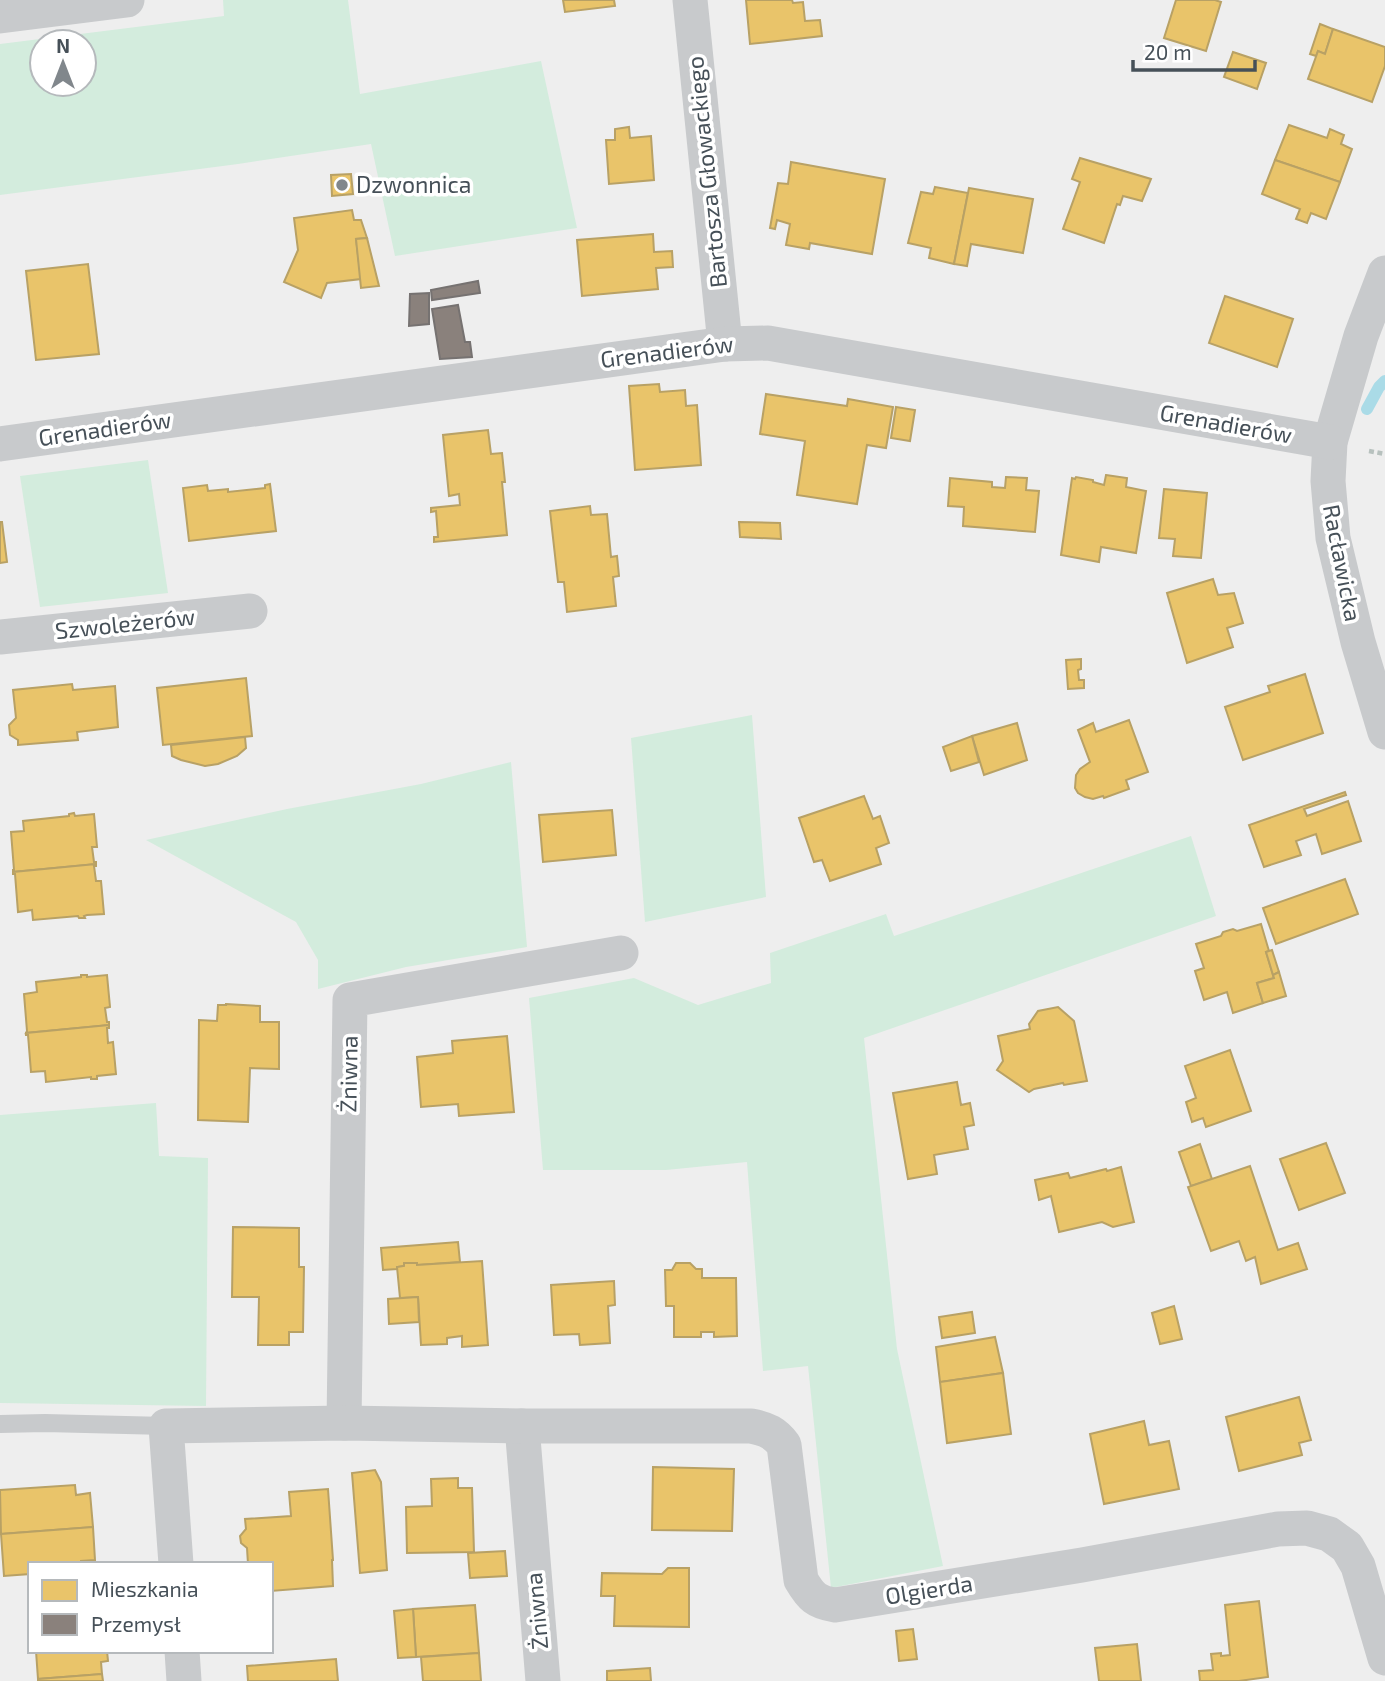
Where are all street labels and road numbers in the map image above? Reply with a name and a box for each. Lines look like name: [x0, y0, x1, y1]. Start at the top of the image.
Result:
street label: Bartosza Głowackiego: [680, 55, 732, 289]
street label: Grenadierów: [599, 329, 735, 373]
street label: Grenadierów: [1158, 398, 1295, 448]
street label: Grenadierów: [37, 405, 173, 451]
street label: Racławicka: [1318, 502, 1368, 624]
street label: Szwoleżerów: [53, 602, 196, 644]
street label: Żniwna: [333, 1035, 363, 1113]
street label: Olgierda: [883, 1568, 974, 1610]
street label: Żniwna: [519, 1571, 553, 1651]

